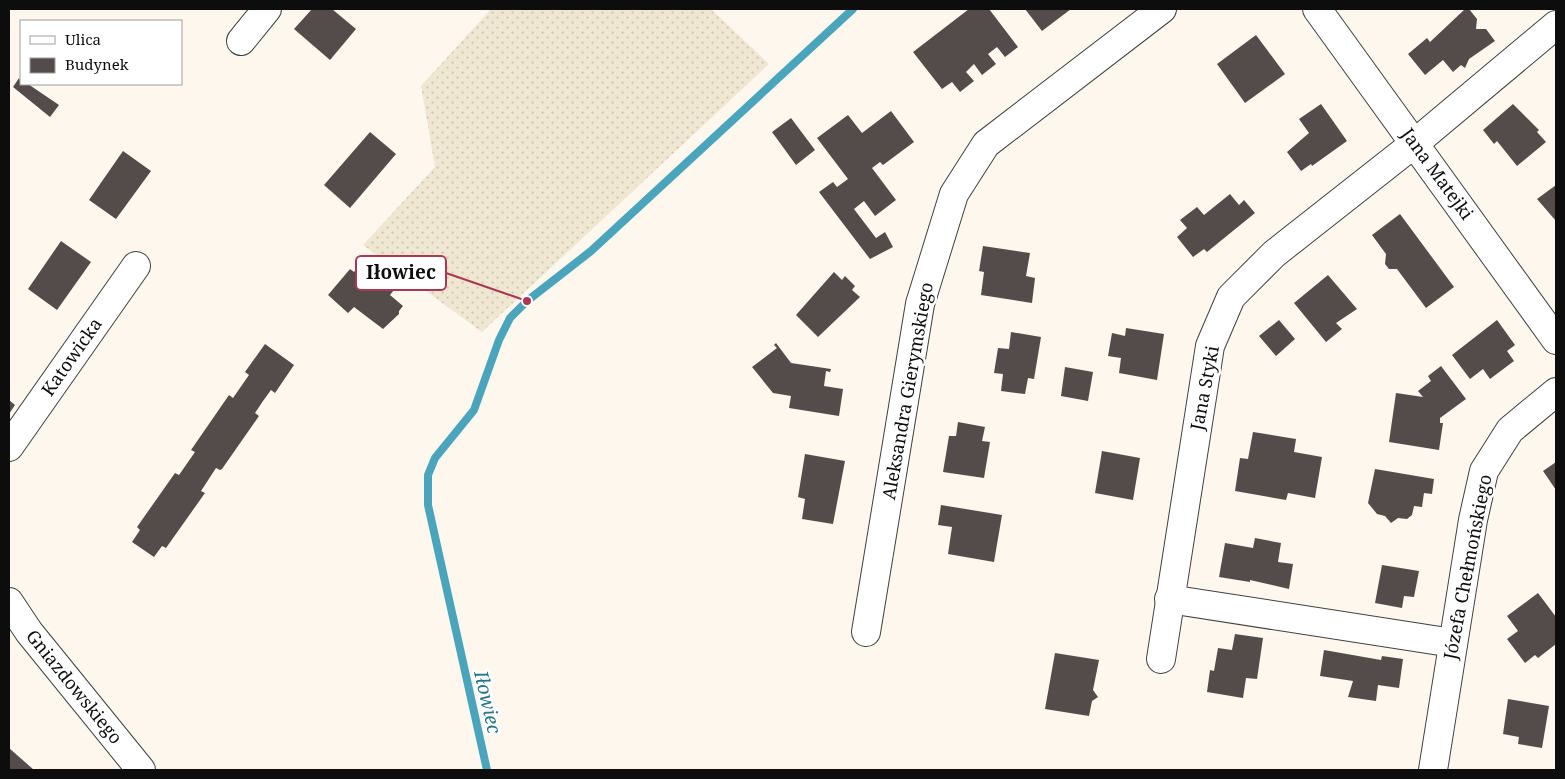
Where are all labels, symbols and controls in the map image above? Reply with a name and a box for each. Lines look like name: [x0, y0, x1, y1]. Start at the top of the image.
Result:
legend: [20, 20, 182, 85]
text: Ulica: [65, 29, 101, 49]
text: Budynek: [65, 54, 129, 74]
street label: Jana Matejki: [1396, 122, 1479, 224]
callout: Iłowiec: [356, 256, 446, 290]
text: Iłowiec: [366, 259, 436, 285]
street label: Aleksandra Gierymskiego: [876, 280, 938, 501]
street label: Katowicka: [35, 313, 107, 400]
street label: Jana Styki: [1184, 343, 1224, 433]
street label: Józefa Chełmońskiego: [1437, 472, 1497, 662]
street label: Gniazdowskiego: [21, 624, 128, 749]
water label: Iłowiec: [468, 667, 508, 737]

